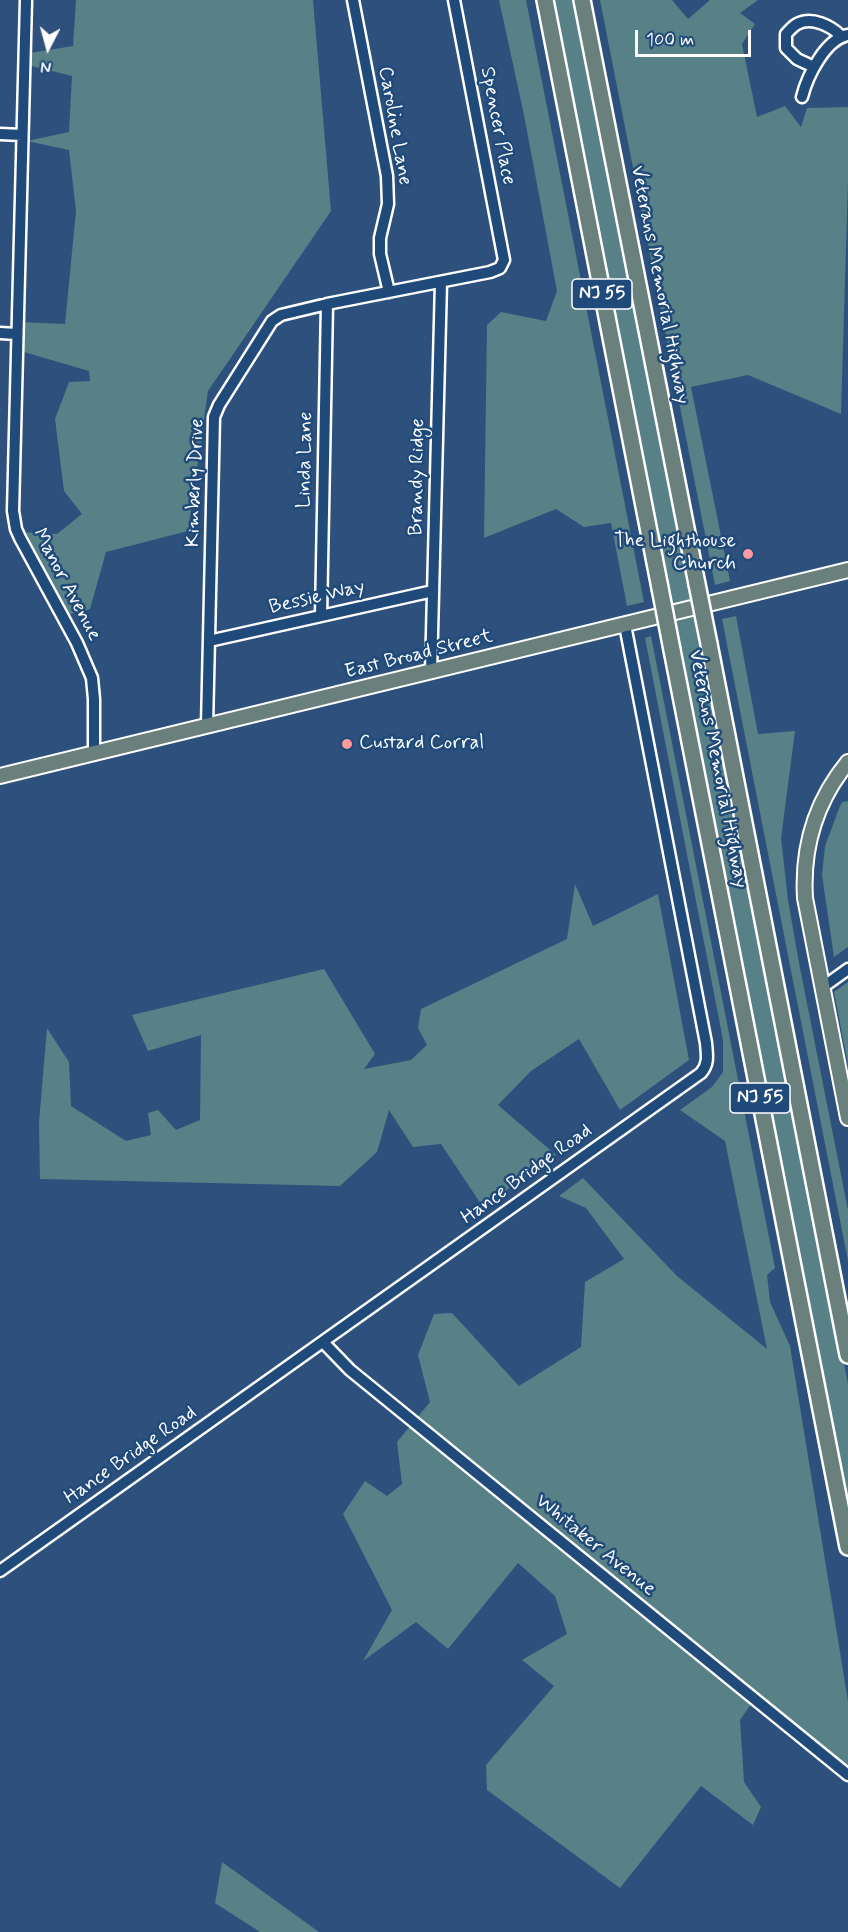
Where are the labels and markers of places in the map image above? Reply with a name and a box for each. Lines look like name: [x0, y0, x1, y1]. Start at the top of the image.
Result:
place label: The Lighthouse Church: [614, 530, 736, 577]
marker: The Lighthouse Church: [741, 547, 755, 561]
place label: Custard Corral: [359, 732, 484, 756]
marker: Custard Corral: [340, 737, 354, 751]

